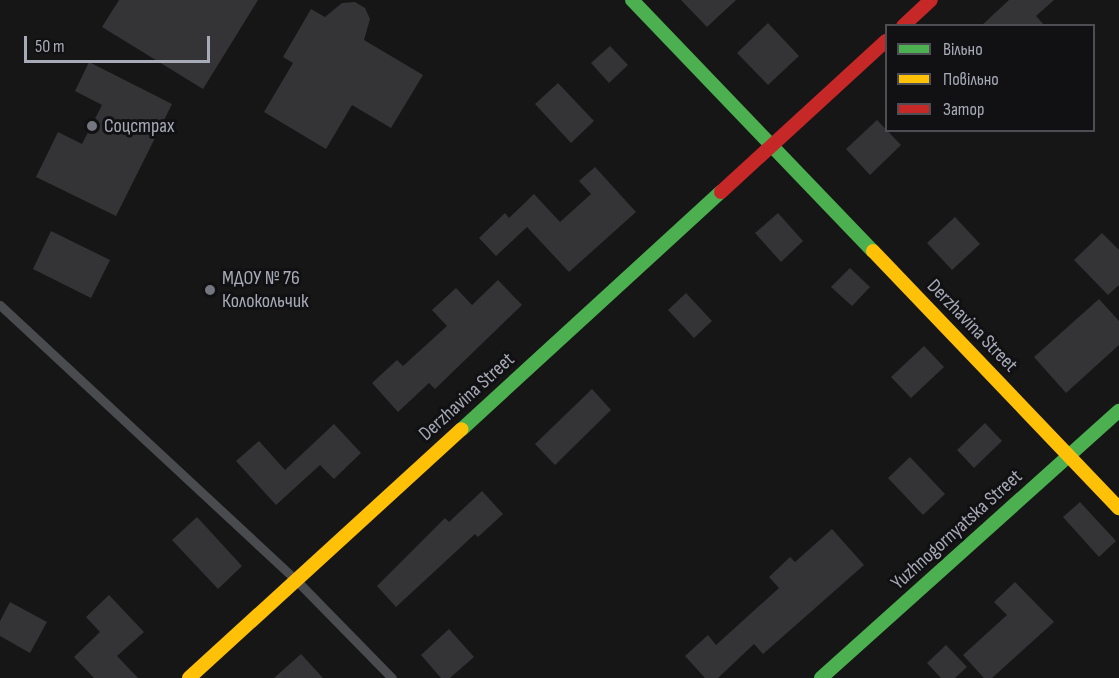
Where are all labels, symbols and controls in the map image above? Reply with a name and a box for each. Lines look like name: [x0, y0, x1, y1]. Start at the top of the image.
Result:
scale bar: [27, 24, 213, 62]
legend: [885, 24, 1095, 132]
text: 50 m: [35, 36, 65, 57]
text: Вільно: [943, 39, 983, 60]
text: Повільно: [943, 69, 999, 90]
text: Затор: [943, 99, 984, 120]
place label: Соцстрах: [104, 114, 174, 138]
marker: Соцстрах: [85, 119, 99, 133]
place label: МДОУ № 76 Колокольчик: [222, 266, 309, 313]
street label: Derzhavina Street: [922, 274, 1022, 378]
marker: МДОУ № 76 Колокольчик: [203, 283, 217, 297]
street label: Derzhavina Street: [414, 348, 520, 446]
street label: Yuzhnogornyatska Street: [887, 465, 1027, 595]

